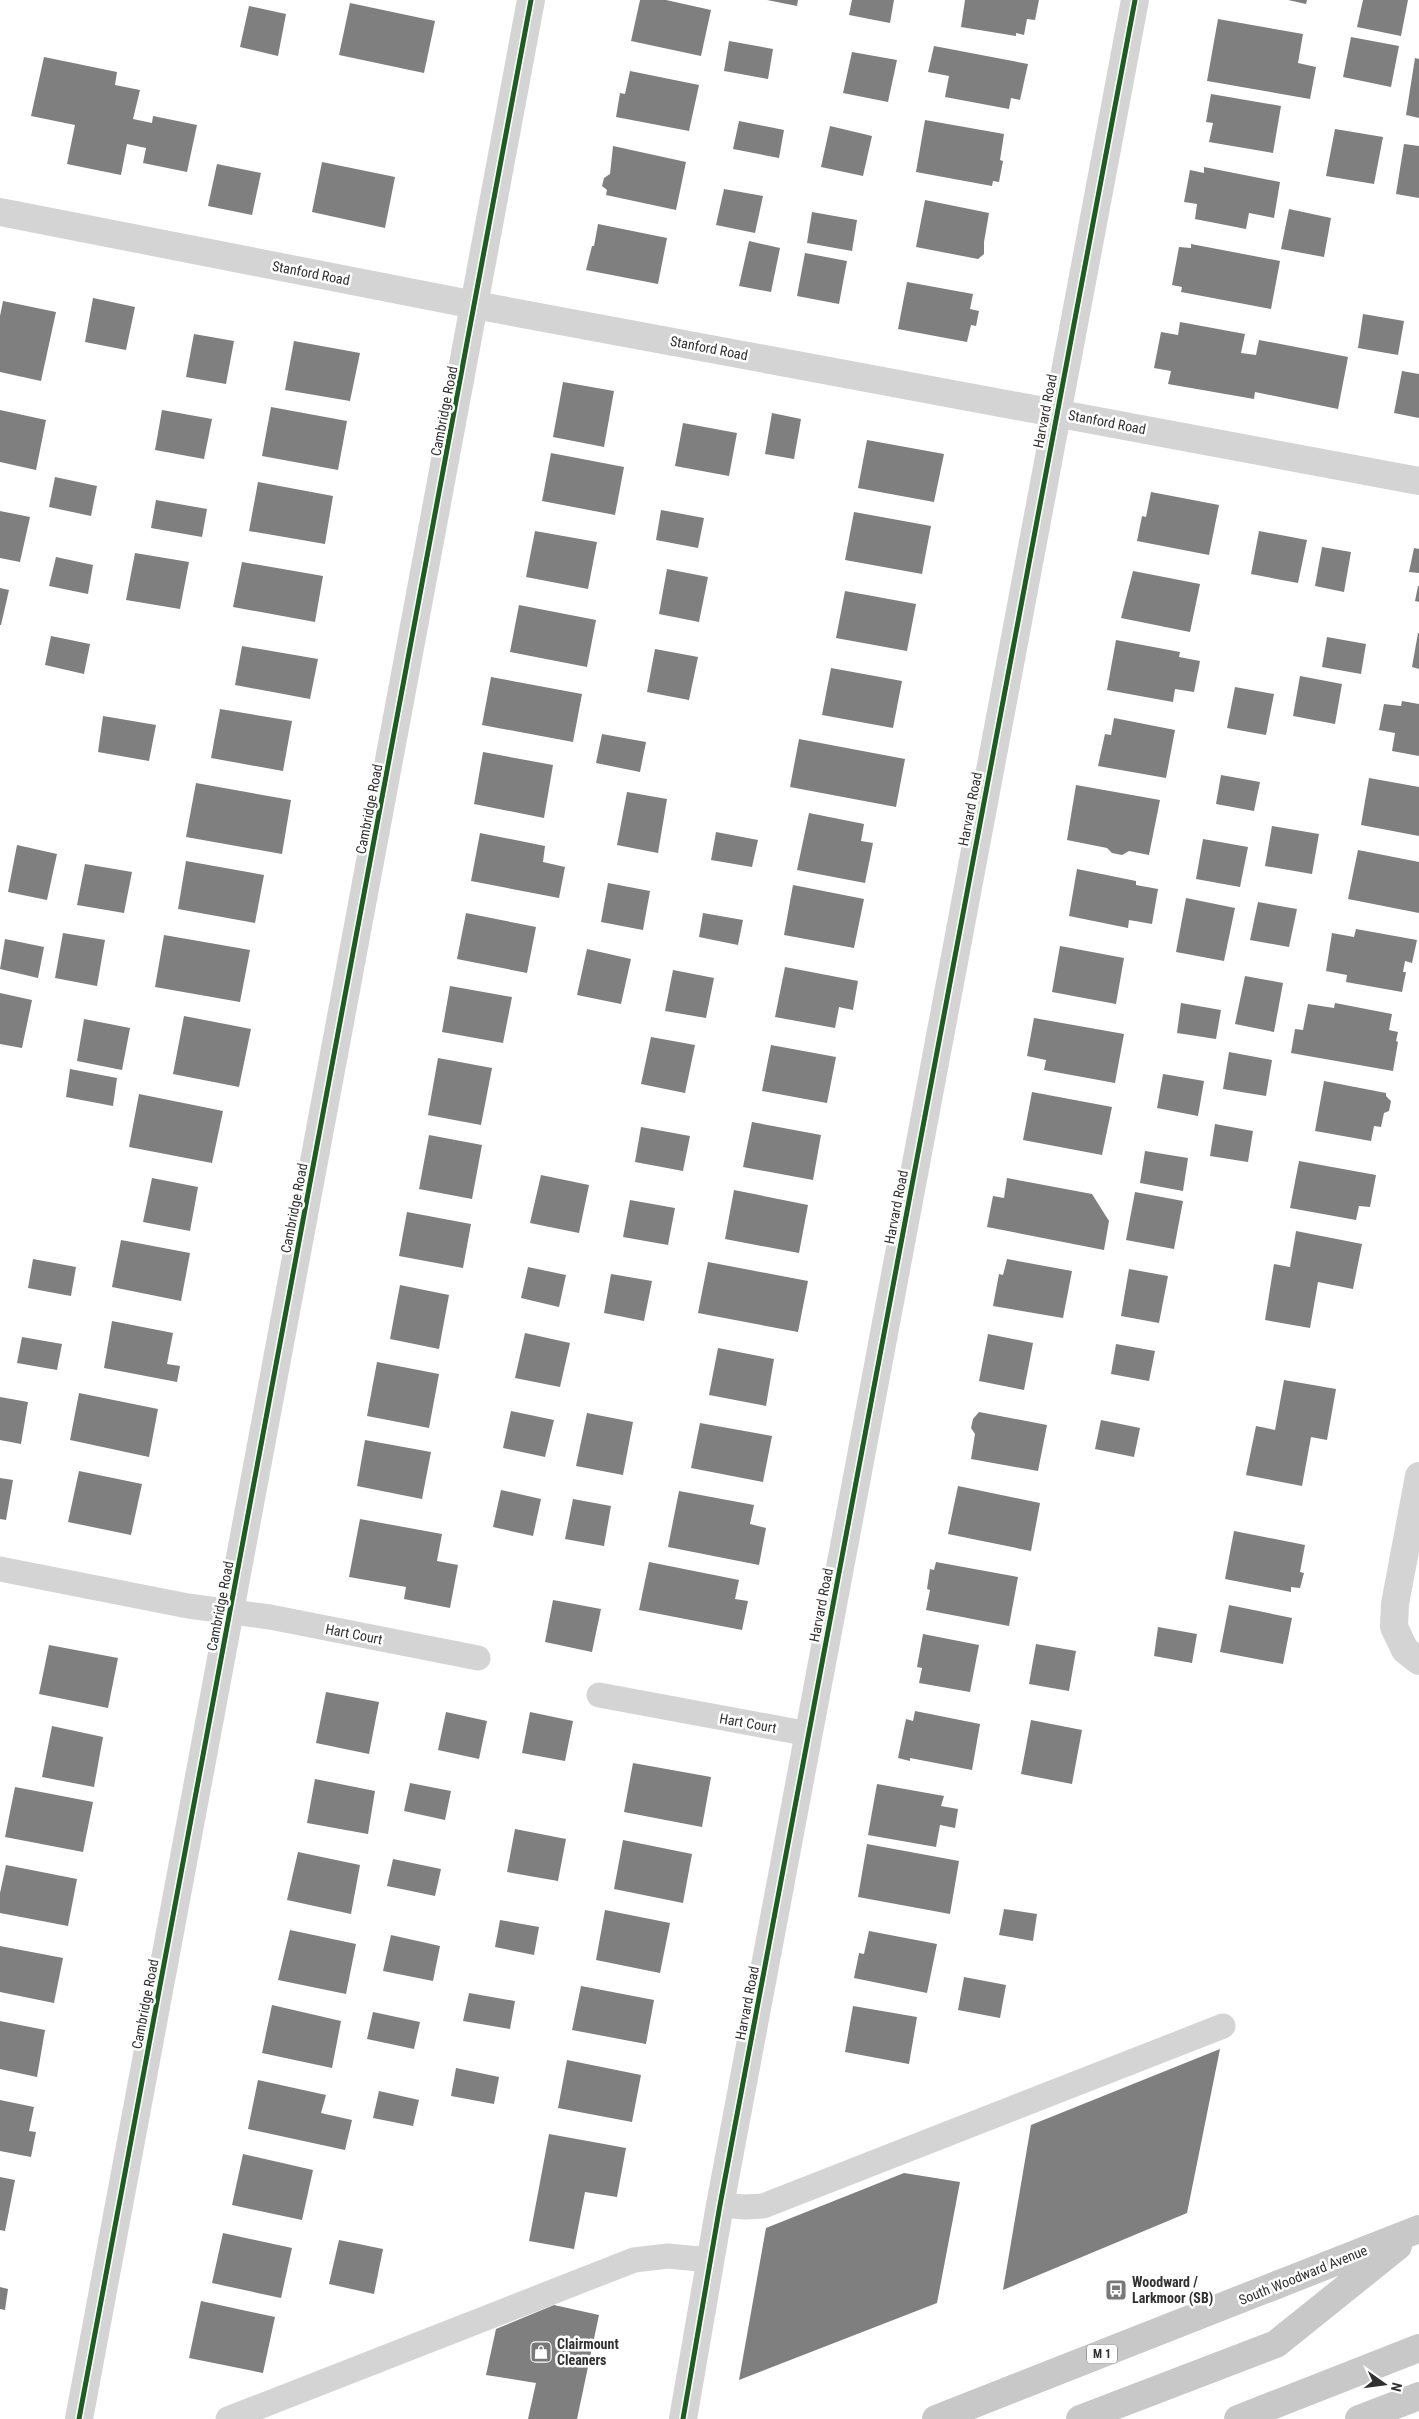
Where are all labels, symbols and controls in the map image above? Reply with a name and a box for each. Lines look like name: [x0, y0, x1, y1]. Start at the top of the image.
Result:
street label: Stanford Road: [271, 258, 351, 288]
street label: Stanford Road: [669, 333, 749, 363]
street label: Cambridge Road: [427, 365, 461, 457]
street label: Harvard Road: [1030, 373, 1060, 449]
street label: Stanford Road: [1067, 407, 1147, 437]
street label: Cambridge Road: [352, 763, 386, 855]
street label: Harvard Road: [955, 771, 985, 847]
street label: Cambridge Road: [277, 1162, 311, 1254]
street label: Harvard Road: [881, 1169, 911, 1245]
street label: Cambridge Road: [203, 1560, 237, 1652]
street label: Harvard Road: [806, 1567, 836, 1643]
street label: Hart Court: [324, 1621, 384, 1647]
street label: Hart Court: [718, 1710, 778, 1736]
street label: Cambridge Road: [128, 1958, 162, 2050]
street label: Harvard Road: [732, 1965, 762, 2041]
street label: South Woodward Avenue: [1236, 2242, 1370, 2308]
place label: Woodward / Larkmoor (SB): [1132, 2274, 1213, 2307]
bus stop icon: Woodward / Larkmoor (SB): [1104, 2278, 1128, 2302]
place label: Clairmount Cleaners: [557, 2336, 619, 2368]
shop icon: Clairmount Cleaners: [529, 2340, 553, 2364]
road number: M 1: [1087, 2344, 1117, 2364]
north arrow: [1359, 2359, 1409, 2409]
text: N: [1388, 2381, 1405, 2393]

